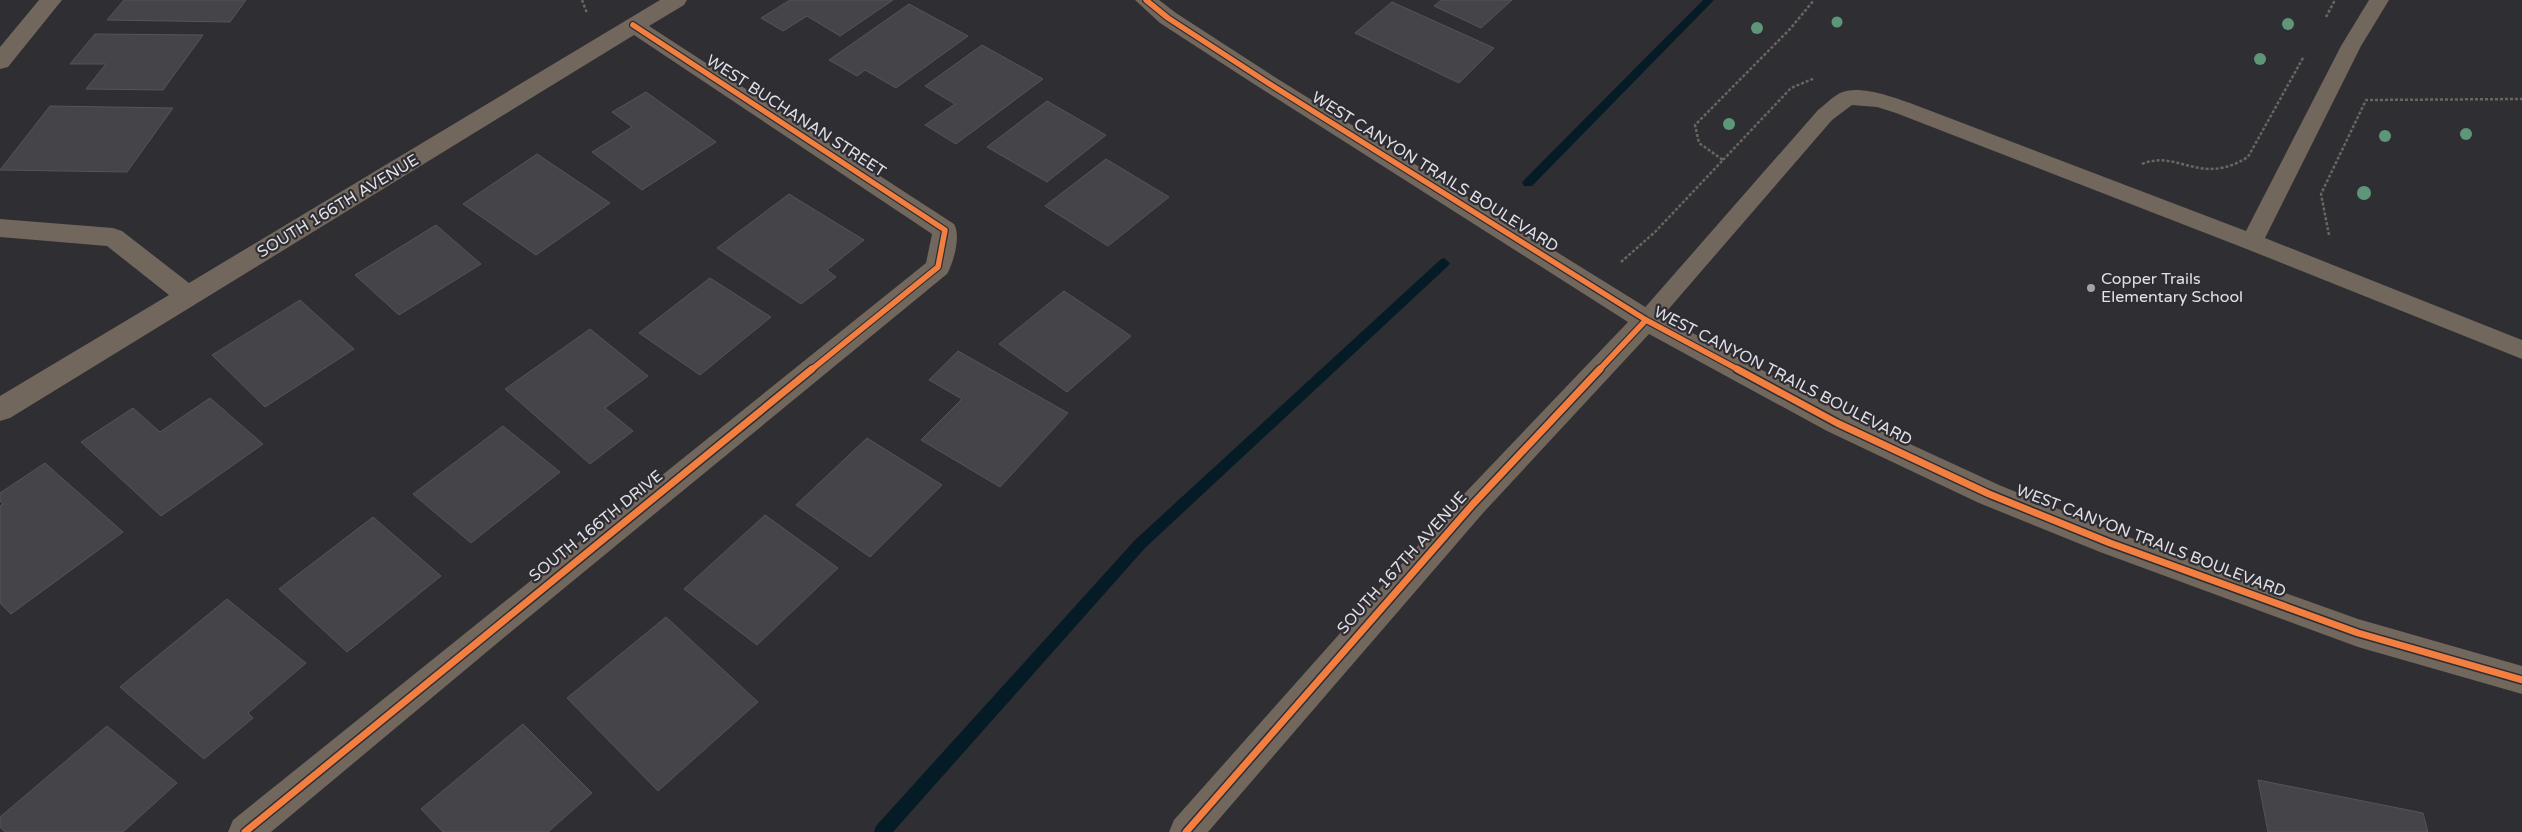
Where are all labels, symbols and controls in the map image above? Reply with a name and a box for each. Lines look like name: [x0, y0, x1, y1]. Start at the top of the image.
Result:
street label: WEST BUCHANAN STREET: [702, 50, 890, 182]
street label: WEST CANYON TRAILS BOULEVARD: [1308, 87, 1562, 257]
street label: SOUTH 166TH AVENUE: [254, 150, 422, 262]
place label: Copper Trails Elementary School: [2101, 269, 2243, 307]
marker: Copper Trails Elementary School: [2085, 282, 2097, 294]
street label: WEST CANYON TRAILS BOULEVARD: [1650, 302, 1916, 450]
street label: SOUTH 166TH DRIVE: [525, 466, 667, 586]
street label: WEST CANYON TRAILS BOULEVARD: [2013, 480, 2289, 602]
street label: SOUTH 167TH AVENUE: [1333, 488, 1471, 638]

